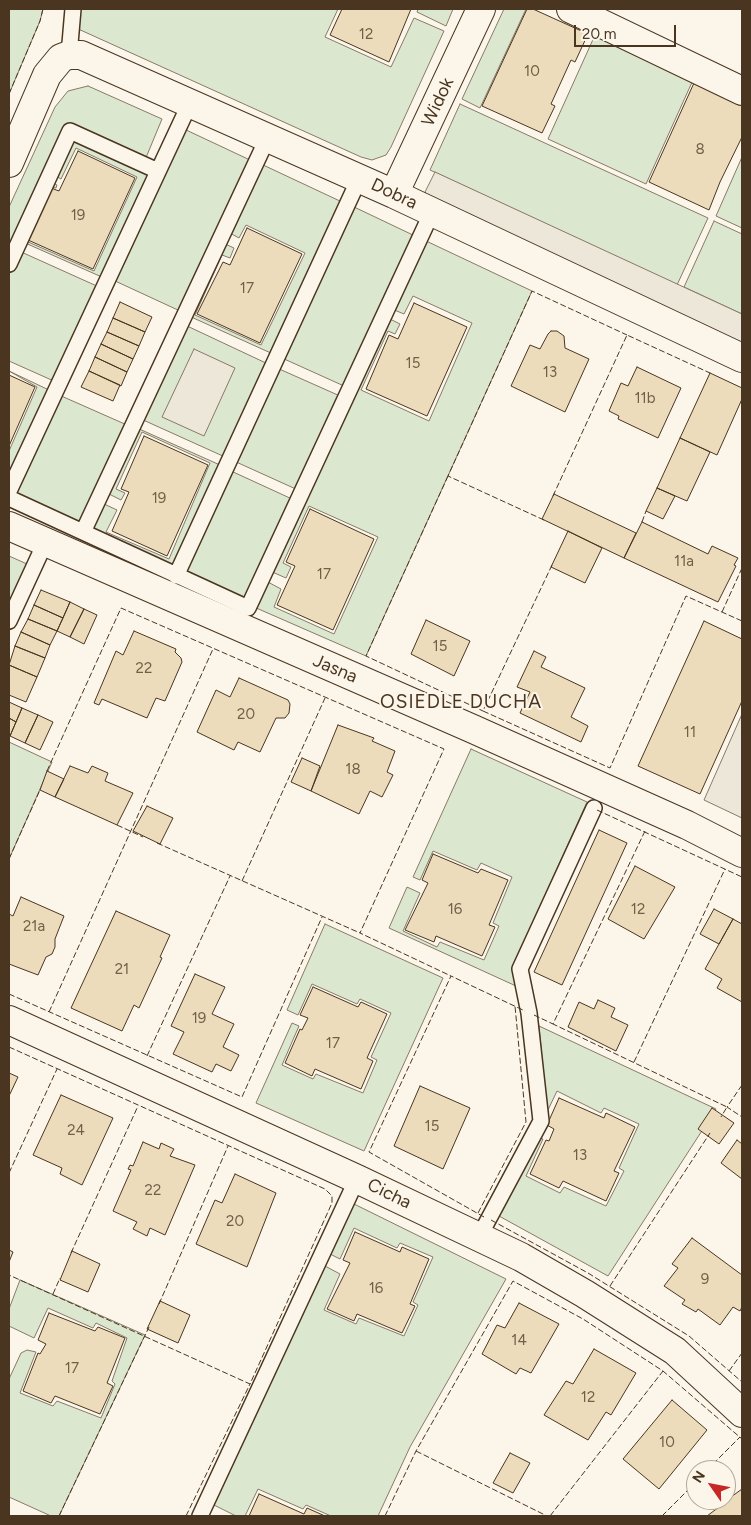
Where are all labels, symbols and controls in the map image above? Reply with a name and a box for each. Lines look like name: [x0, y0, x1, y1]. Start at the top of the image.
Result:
scale bar: [576, 15, 678, 47]
text: 20 m: [582, 25, 616, 43]
house number: 12: [359, 26, 373, 44]
house number: 10: [524, 63, 540, 81]
street label: Widok: [417, 74, 459, 130]
house number: 8: [695, 141, 705, 159]
street label: Dobra: [367, 174, 421, 214]
house number: 19: [71, 207, 85, 225]
house number: 17: [240, 280, 254, 298]
house number: 15: [406, 355, 420, 373]
house number: 13: [543, 364, 557, 382]
house number: 11b: [634, 390, 656, 408]
house number: 19: [152, 490, 166, 508]
house number: 11a: [674, 553, 694, 571]
house number: 17: [317, 566, 331, 584]
house number: 15: [433, 638, 447, 656]
street label: Jasna: [310, 650, 360, 688]
house number: 22: [136, 660, 152, 678]
district label: OSIEDLE DUCHA: [378, 691, 544, 713]
house number: 20: [237, 706, 255, 724]
house number: 11: [684, 724, 696, 742]
house number: 18: [345, 761, 361, 779]
house number: 16: [448, 901, 462, 919]
house number: 12: [631, 901, 645, 919]
house number: 21a: [23, 918, 45, 936]
house number: 21: [115, 961, 129, 979]
house number: 19: [192, 1010, 206, 1028]
house number: 17: [326, 1035, 340, 1053]
house number: 15: [425, 1118, 439, 1136]
house number: 24: [67, 1122, 85, 1140]
house number: 13: [573, 1147, 587, 1165]
street label: Cicha: [364, 1174, 414, 1214]
house number: 22: [145, 1182, 161, 1200]
house number: 20: [226, 1213, 244, 1231]
house number: 9: [701, 1271, 709, 1289]
house number: 16: [369, 1280, 383, 1298]
house number: 14: [511, 1332, 527, 1350]
house number: 17: [65, 1360, 79, 1378]
house number: 12: [581, 1389, 595, 1407]
house number: 10: [659, 1434, 675, 1452]
north arrow: [686, 1460, 736, 1510]
text: N: [689, 1468, 709, 1486]

